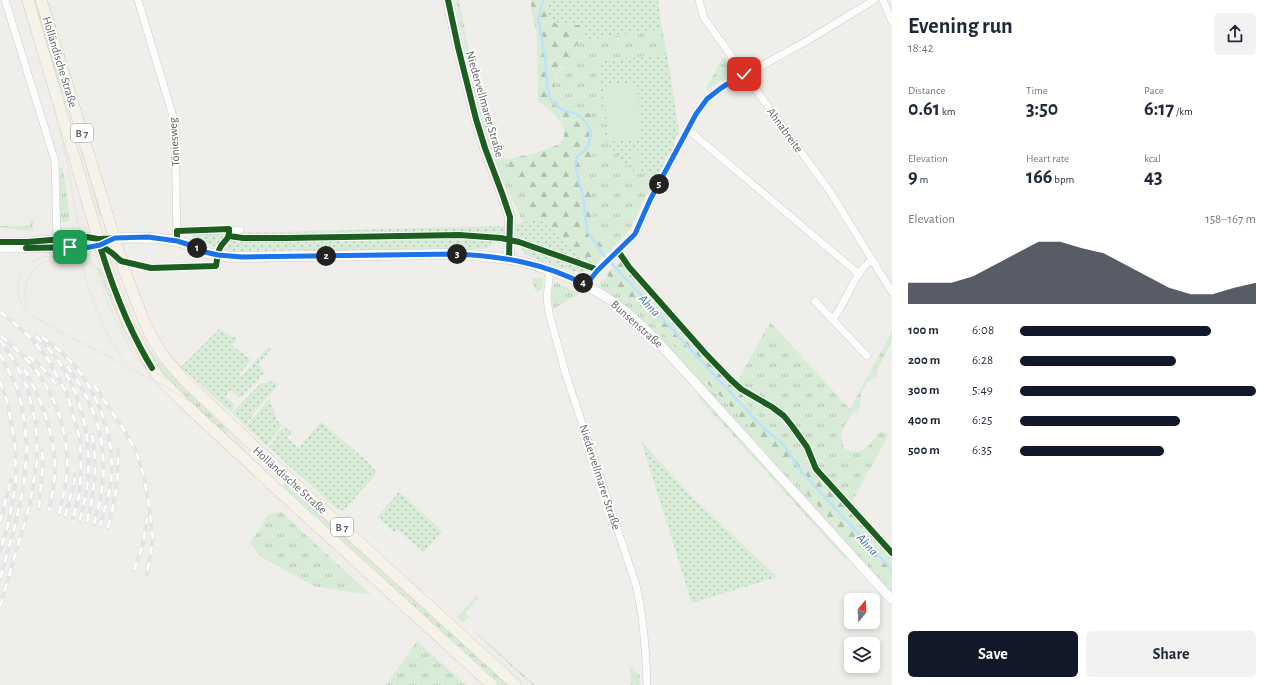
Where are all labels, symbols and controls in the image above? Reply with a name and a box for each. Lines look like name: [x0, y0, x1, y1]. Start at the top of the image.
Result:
button: share: [1214, 13, 1256, 55]
street label: Holländische Straße: [40, 15, 80, 109]
text: Evening run: [908, 15, 1013, 37]
text: 18:42: [908, 42, 934, 55]
street label: Niedervellmarer Straße: [464, 49, 506, 159]
pin: [727, 57, 761, 91]
icon: check: [733, 63, 755, 85]
text: Distance: [908, 85, 945, 96]
text: Time: [1026, 85, 1048, 96]
text: Pace: [1144, 85, 1164, 96]
text: 0.61: [908, 99, 940, 119]
text: 3:50: [1026, 99, 1058, 119]
text: 6:17: [1144, 99, 1174, 119]
street label: Ahnabreite: [765, 105, 805, 155]
text: km: [940, 106, 956, 117]
text: /km: [1174, 106, 1193, 117]
street label: Töniesweg: [166, 117, 182, 167]
road number: B 7: [71, 124, 93, 142]
text: Elevation: [908, 153, 948, 164]
text: Heart rate: [1026, 153, 1069, 164]
text: kcal: [1144, 153, 1161, 164]
text: 9: [908, 167, 918, 187]
text: 166: [1026, 167, 1053, 187]
text: 43: [1144, 167, 1163, 187]
pin: 5: [649, 174, 669, 194]
text: m: [918, 174, 928, 185]
text: bpm: [1053, 174, 1074, 185]
text: 5: [657, 178, 661, 189]
text: Elevation: [908, 213, 955, 226]
text: 158–167 m: [1205, 213, 1256, 226]
pin: [53, 230, 87, 264]
icon: arrive: [59, 236, 81, 258]
pin: 1: [187, 238, 207, 258]
text: 1: [195, 242, 199, 253]
pin: 3: [447, 244, 467, 264]
pin: 2: [316, 246, 336, 266]
text: 3: [455, 248, 459, 259]
text: 2: [323, 250, 329, 261]
pin: 4: [573, 273, 593, 293]
text: 4: [580, 277, 586, 288]
water label: Ahna: [635, 292, 662, 320]
street label: Bunsenstraße: [609, 298, 665, 350]
text: 100 m: [908, 324, 939, 337]
text: 6:08: [972, 324, 994, 337]
text: 200 m: [908, 354, 940, 367]
text: 6:28: [972, 354, 993, 367]
text: 300 m: [908, 384, 940, 397]
text: 5:49: [972, 384, 993, 397]
text: 400 m: [908, 414, 941, 427]
text: 6:25: [972, 414, 992, 427]
street label: Niedervellmarer Straße: [577, 423, 623, 531]
street label: Holländische Straße: [251, 444, 329, 516]
text: 500 m: [908, 444, 940, 457]
text: 6:35: [972, 444, 992, 457]
road number: B 7: [331, 518, 353, 536]
water label: Ahna: [853, 531, 880, 559]
north arrow: [844, 593, 880, 629]
map controls: [844, 593, 880, 673]
button: Save: [908, 631, 1078, 677]
button: Share: [1086, 631, 1256, 677]
button: layers: [844, 637, 880, 673]

